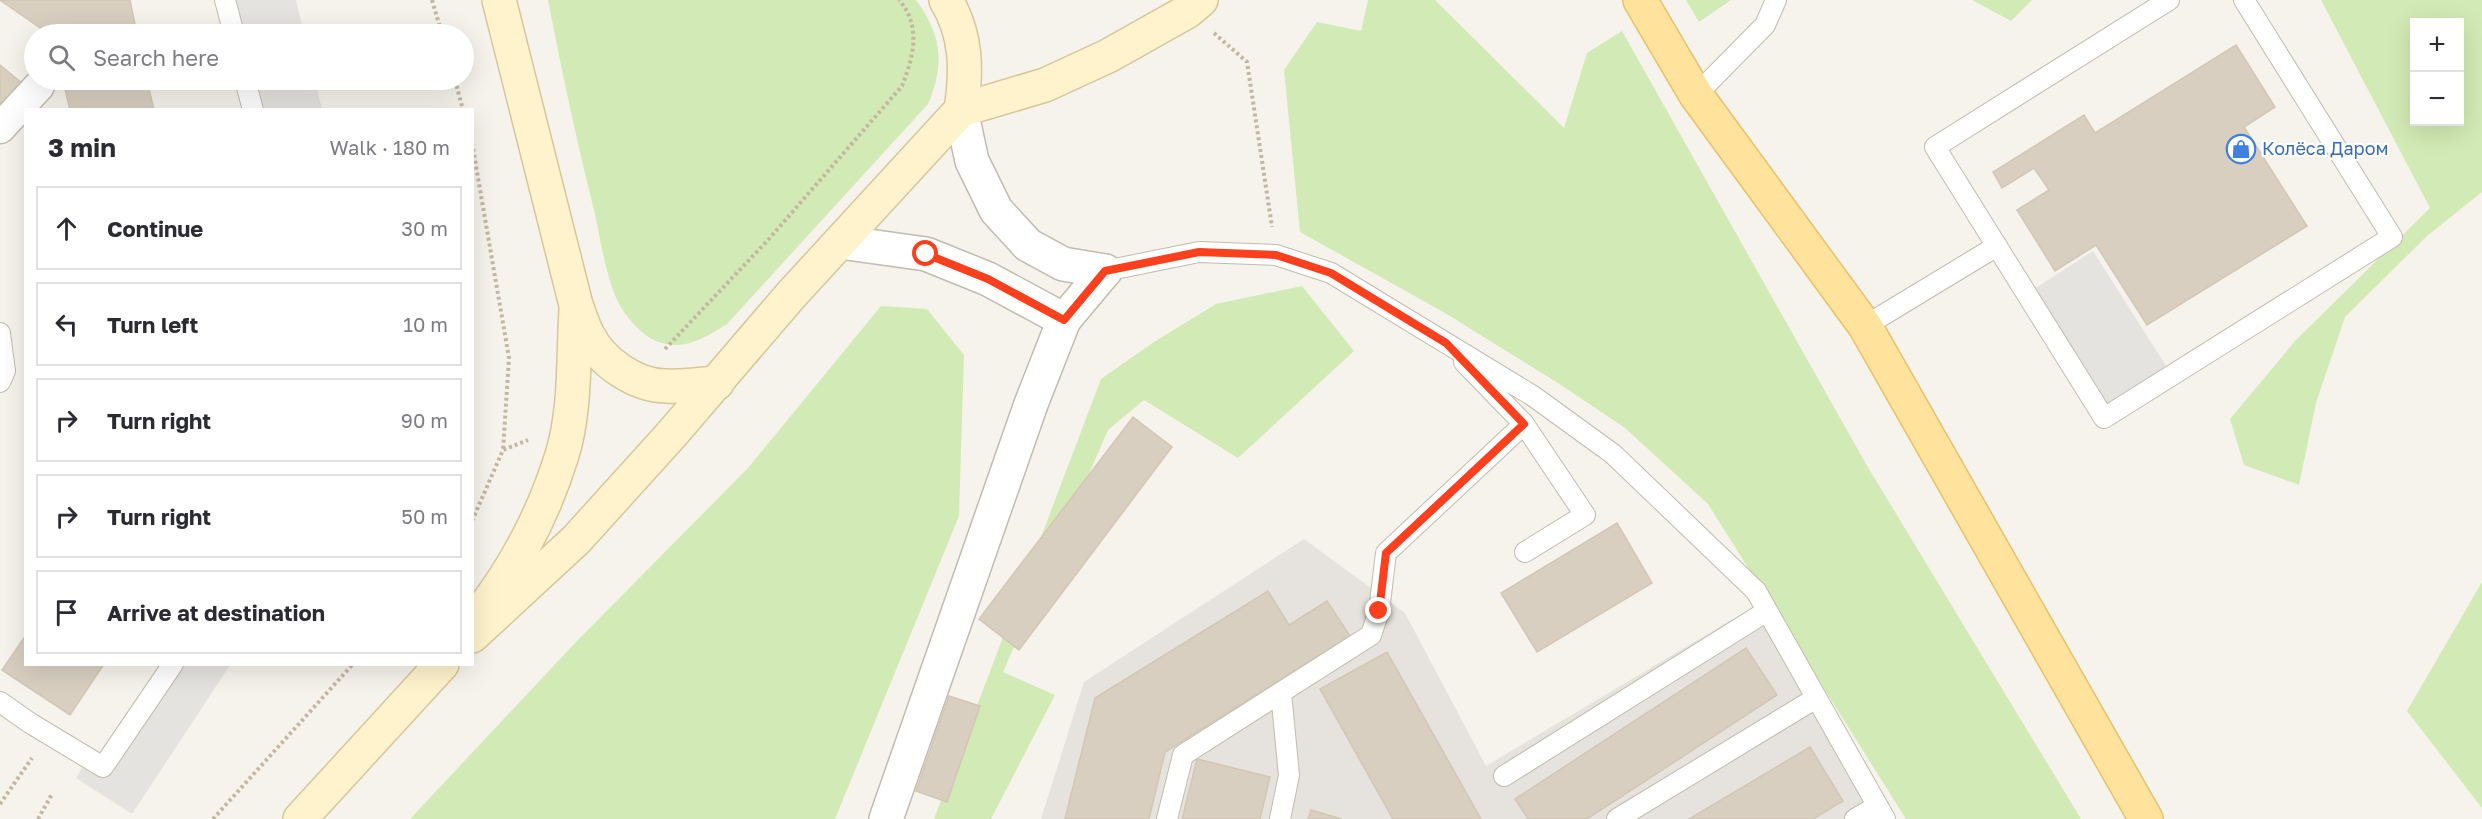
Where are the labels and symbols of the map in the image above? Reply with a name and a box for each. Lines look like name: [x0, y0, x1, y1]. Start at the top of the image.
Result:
shop icon: Колёса Даром: [2225, 133, 2257, 165]
place label: Колёса Даром: [2262, 137, 2388, 159]
route start: [912, 240, 938, 266]
route end: [1365, 597, 1391, 623]

